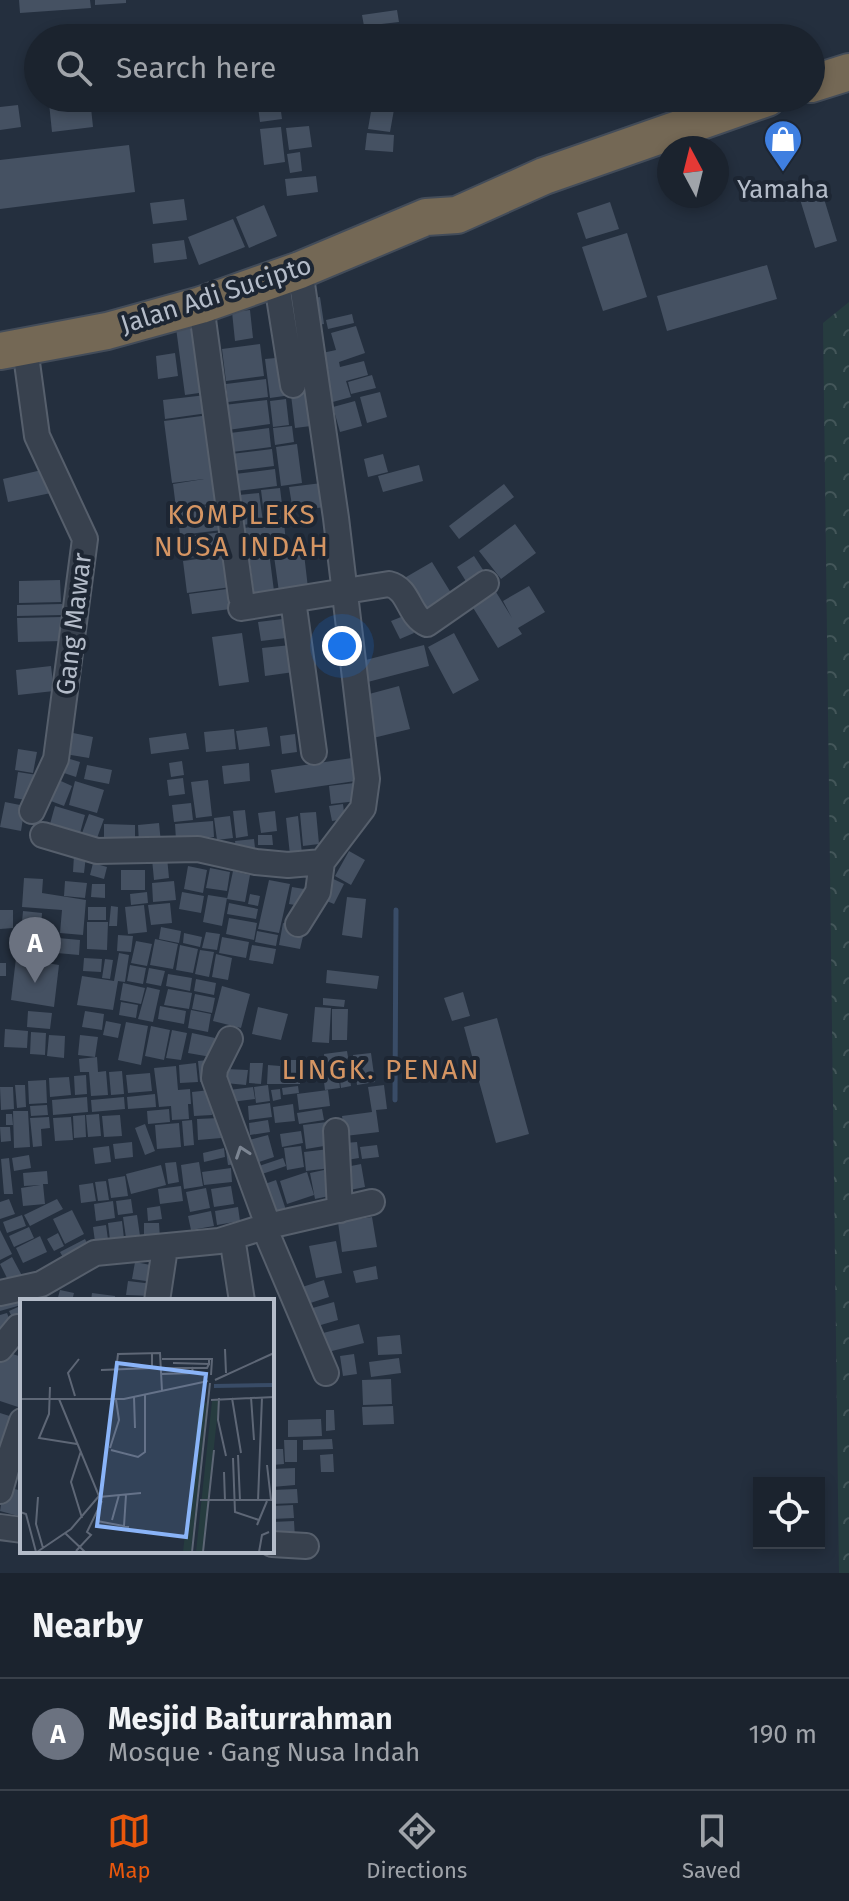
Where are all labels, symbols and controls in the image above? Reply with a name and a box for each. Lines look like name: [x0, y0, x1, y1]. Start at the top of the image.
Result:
search box: [24, 24, 825, 112]
icon: search: [52, 46, 96, 90]
text: Search here: [116, 50, 276, 86]
shop icon: Yamaha: [762, 118, 804, 173]
north arrow: [657, 136, 729, 208]
place label: Yamaha: [737, 174, 829, 205]
street label: Jalan Adi Sucipto: [117, 250, 315, 340]
district label: KOMPLEKS NUSA INDAH: [154, 498, 330, 563]
street label: Gang Mawar: [50, 551, 98, 697]
your location: [322, 626, 362, 666]
pin: A: [9, 917, 61, 983]
district label: LINGK. PENAN: [281, 1053, 481, 1086]
one-way arrow: [235, 1146, 251, 1160]
inset map: [20, 1299, 274, 1553]
map controls: [753, 1477, 825, 1549]
button: locate: [753, 1477, 825, 1549]
text: Nearby: [32, 1605, 143, 1646]
text: Mesjid Baiturrahman: [108, 1701, 393, 1737]
text: A: [50, 1719, 66, 1750]
text: 190 m: [748, 1719, 817, 1750]
text: Mosque · Gang Nusa Indah: [108, 1737, 420, 1768]
tab: Map: [107, 1809, 151, 1884]
tab: Directions: [366, 1809, 467, 1884]
tab: Saved: [682, 1809, 742, 1884]

